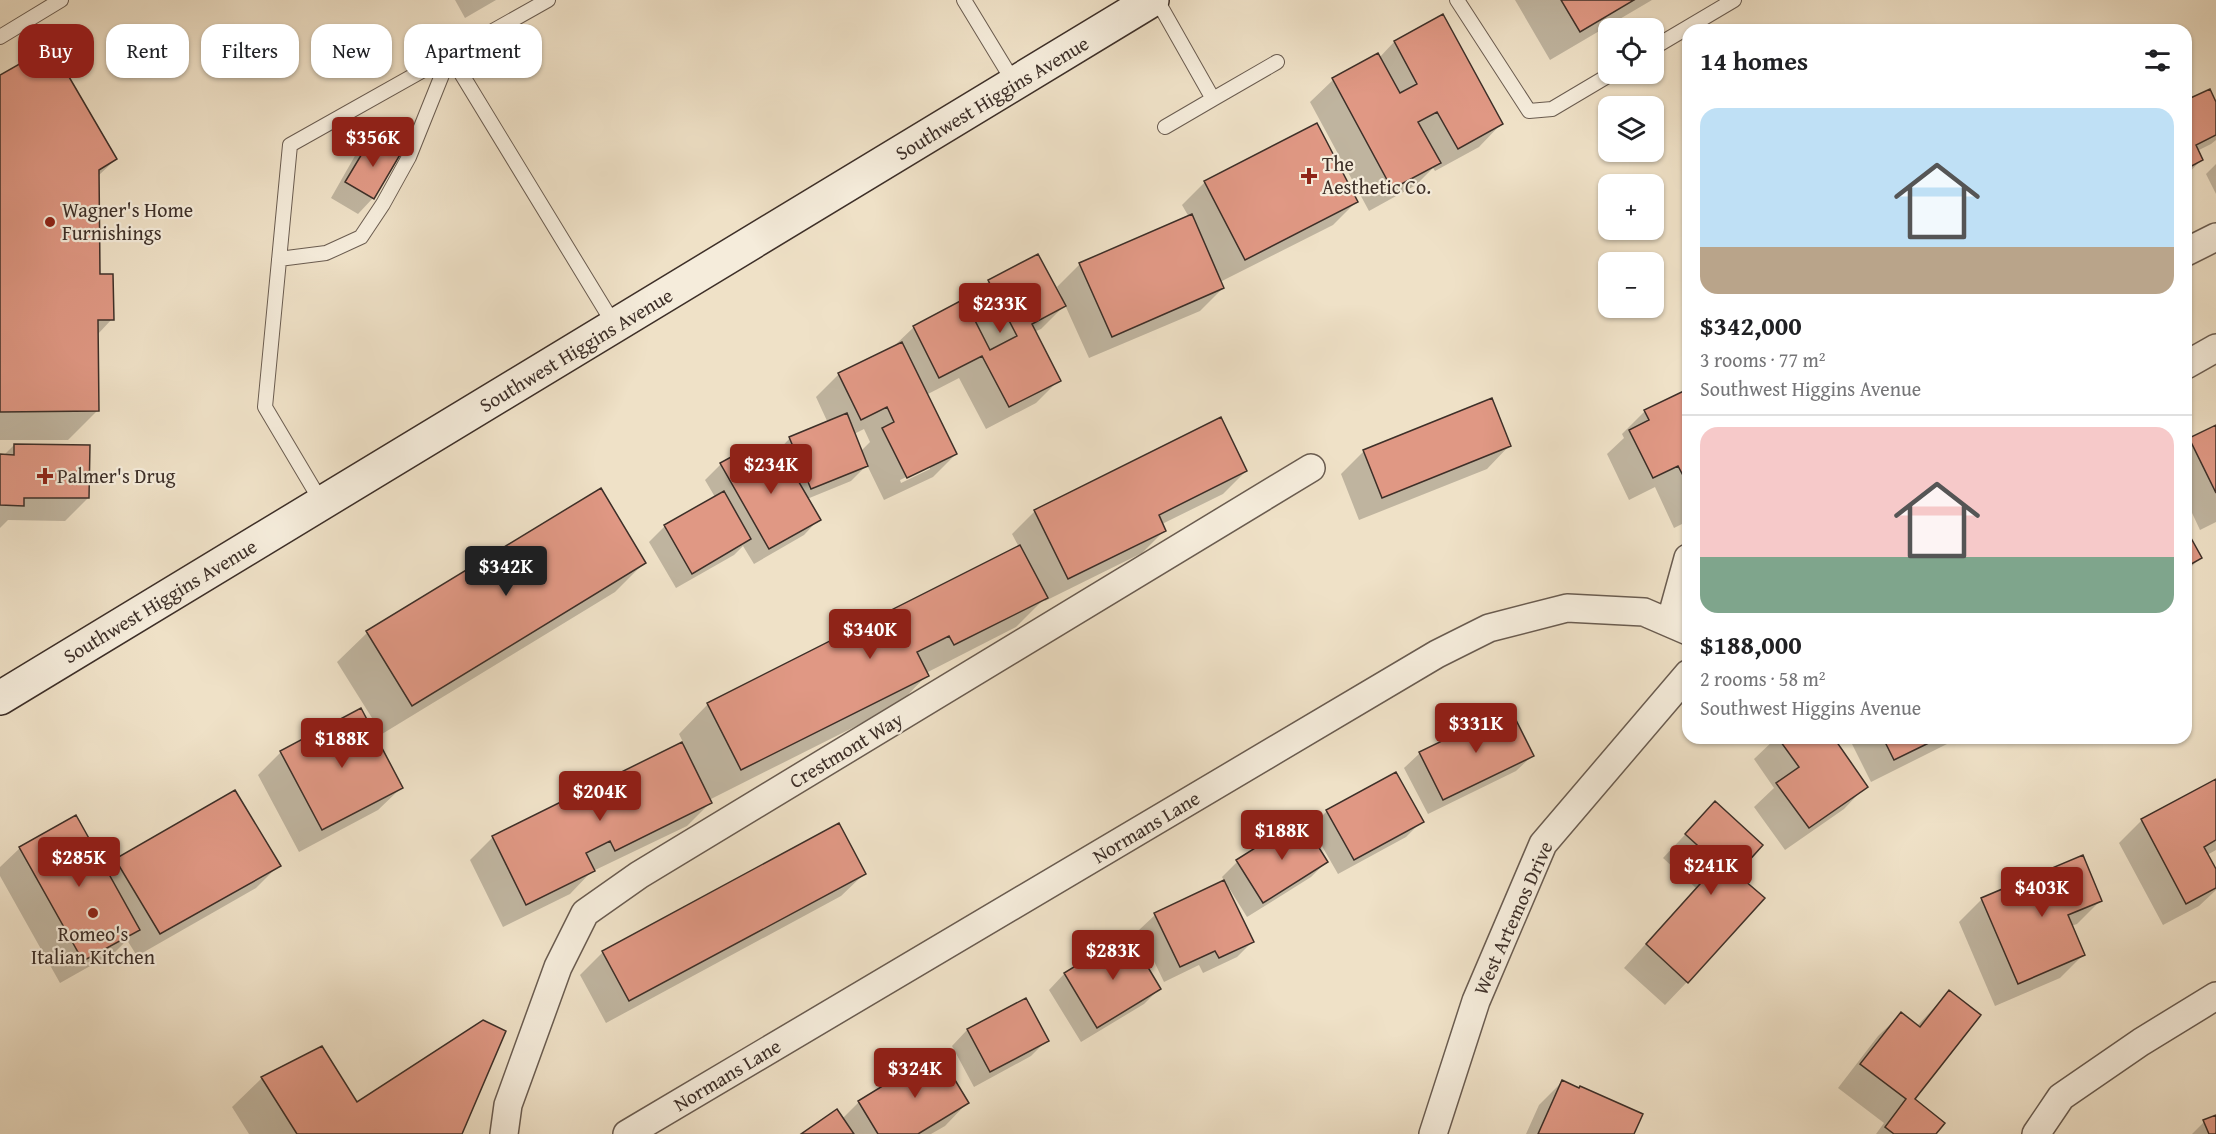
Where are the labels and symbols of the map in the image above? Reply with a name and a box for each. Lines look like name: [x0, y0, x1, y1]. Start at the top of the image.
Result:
street label: Southwest Higgins Avenue: [890, 28, 1094, 167]
pin: $356K: [331, 117, 415, 168]
place label: The Aesthetic Co.: [1322, 149, 1431, 201]
marker: The Aesthetic Co.: [1300, 167, 1318, 185]
place label: Wagner's Home Furnishings: [62, 195, 193, 247]
marker: Wagner's Home Furnishings: [43, 215, 57, 229]
street label: Southwest Higgins Avenue: [474, 280, 678, 419]
pin: $233K: [958, 283, 1042, 334]
pin: $234K: [729, 444, 813, 495]
place label: Palmer's Drug: [57, 461, 175, 490]
marker: Palmer's Drug: [38, 469, 52, 483]
street label: Southwest Higgins Avenue: [58, 531, 262, 670]
pin: $342K: [464, 546, 548, 597]
pin: $340K: [828, 609, 912, 660]
pin: $331K: [1434, 703, 1518, 754]
street label: Crestmont Way: [783, 704, 908, 795]
pin: $188K: [300, 718, 384, 769]
pin: $204K: [558, 771, 642, 822]
street label: Normans Lane: [1087, 783, 1205, 870]
pin: $188K: [1240, 810, 1324, 861]
street label: West Artemos Drive: [1466, 836, 1559, 999]
pin: $285K: [37, 837, 121, 888]
pin: $241K: [1669, 845, 1753, 896]
pin: $403K: [2000, 867, 2084, 918]
marker: Romeo's Italian Kitchen: [86, 906, 100, 920]
place label: Romeo's Italian Kitchen: [31, 919, 155, 971]
pin: $283K: [1071, 930, 1155, 981]
street label: Normans Lane: [668, 1031, 786, 1118]
pin: $324K: [873, 1048, 957, 1099]

